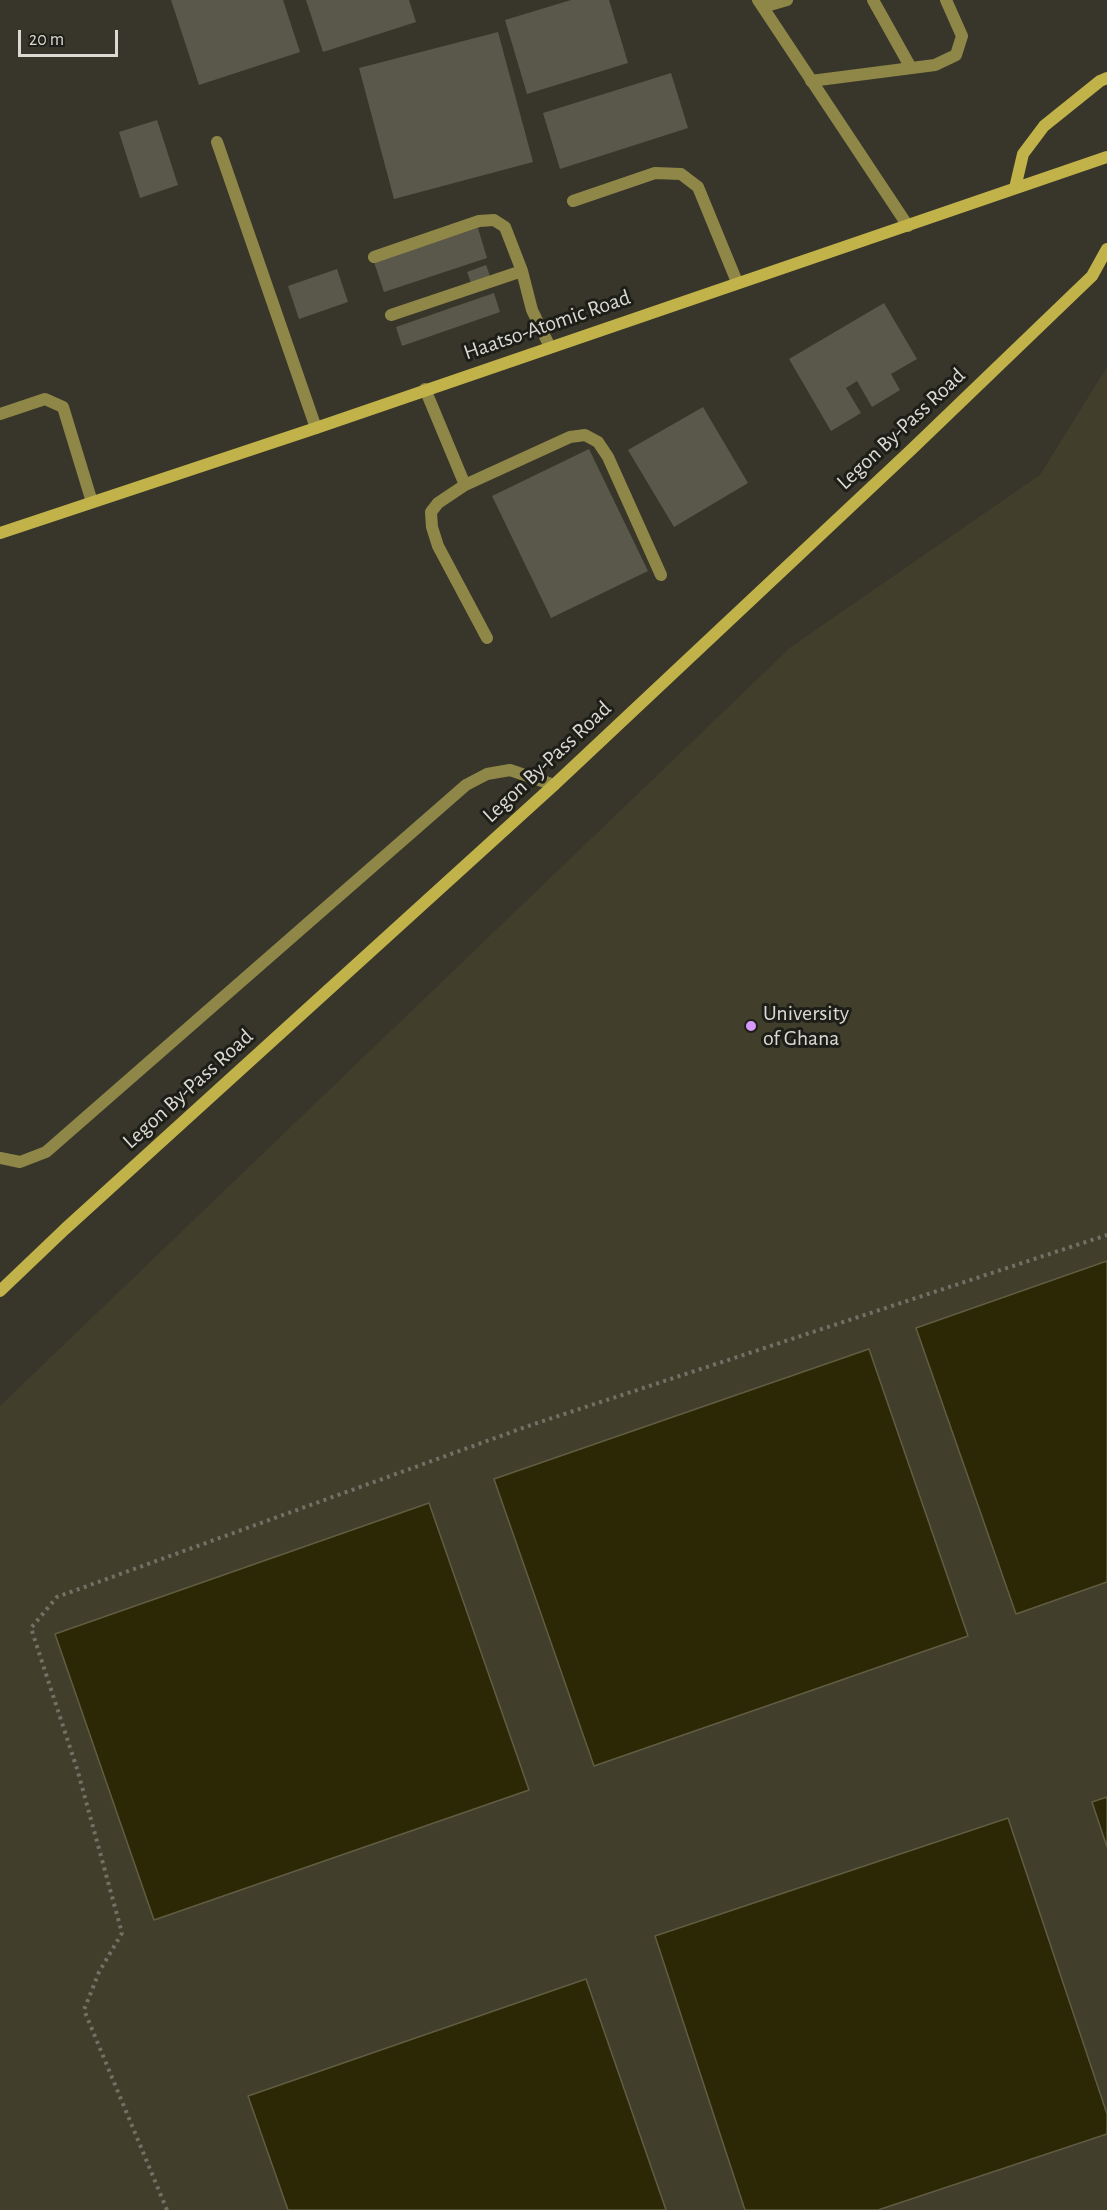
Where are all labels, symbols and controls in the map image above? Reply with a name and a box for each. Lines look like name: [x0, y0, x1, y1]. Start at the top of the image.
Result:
scale bar: [21, 18, 122, 56]
text: 20 m: [29, 31, 64, 49]
street label: Haatso-Atomic Road: [460, 284, 634, 366]
street label: Legon By-Pass Road: [831, 363, 971, 495]
street label: Legon By-Pass Road: [477, 696, 617, 828]
place label: University of Ghana: [763, 1000, 849, 1052]
marker: University of Ghana: [744, 1019, 758, 1033]
street label: Legon By-Pass Road: [117, 1024, 259, 1154]

